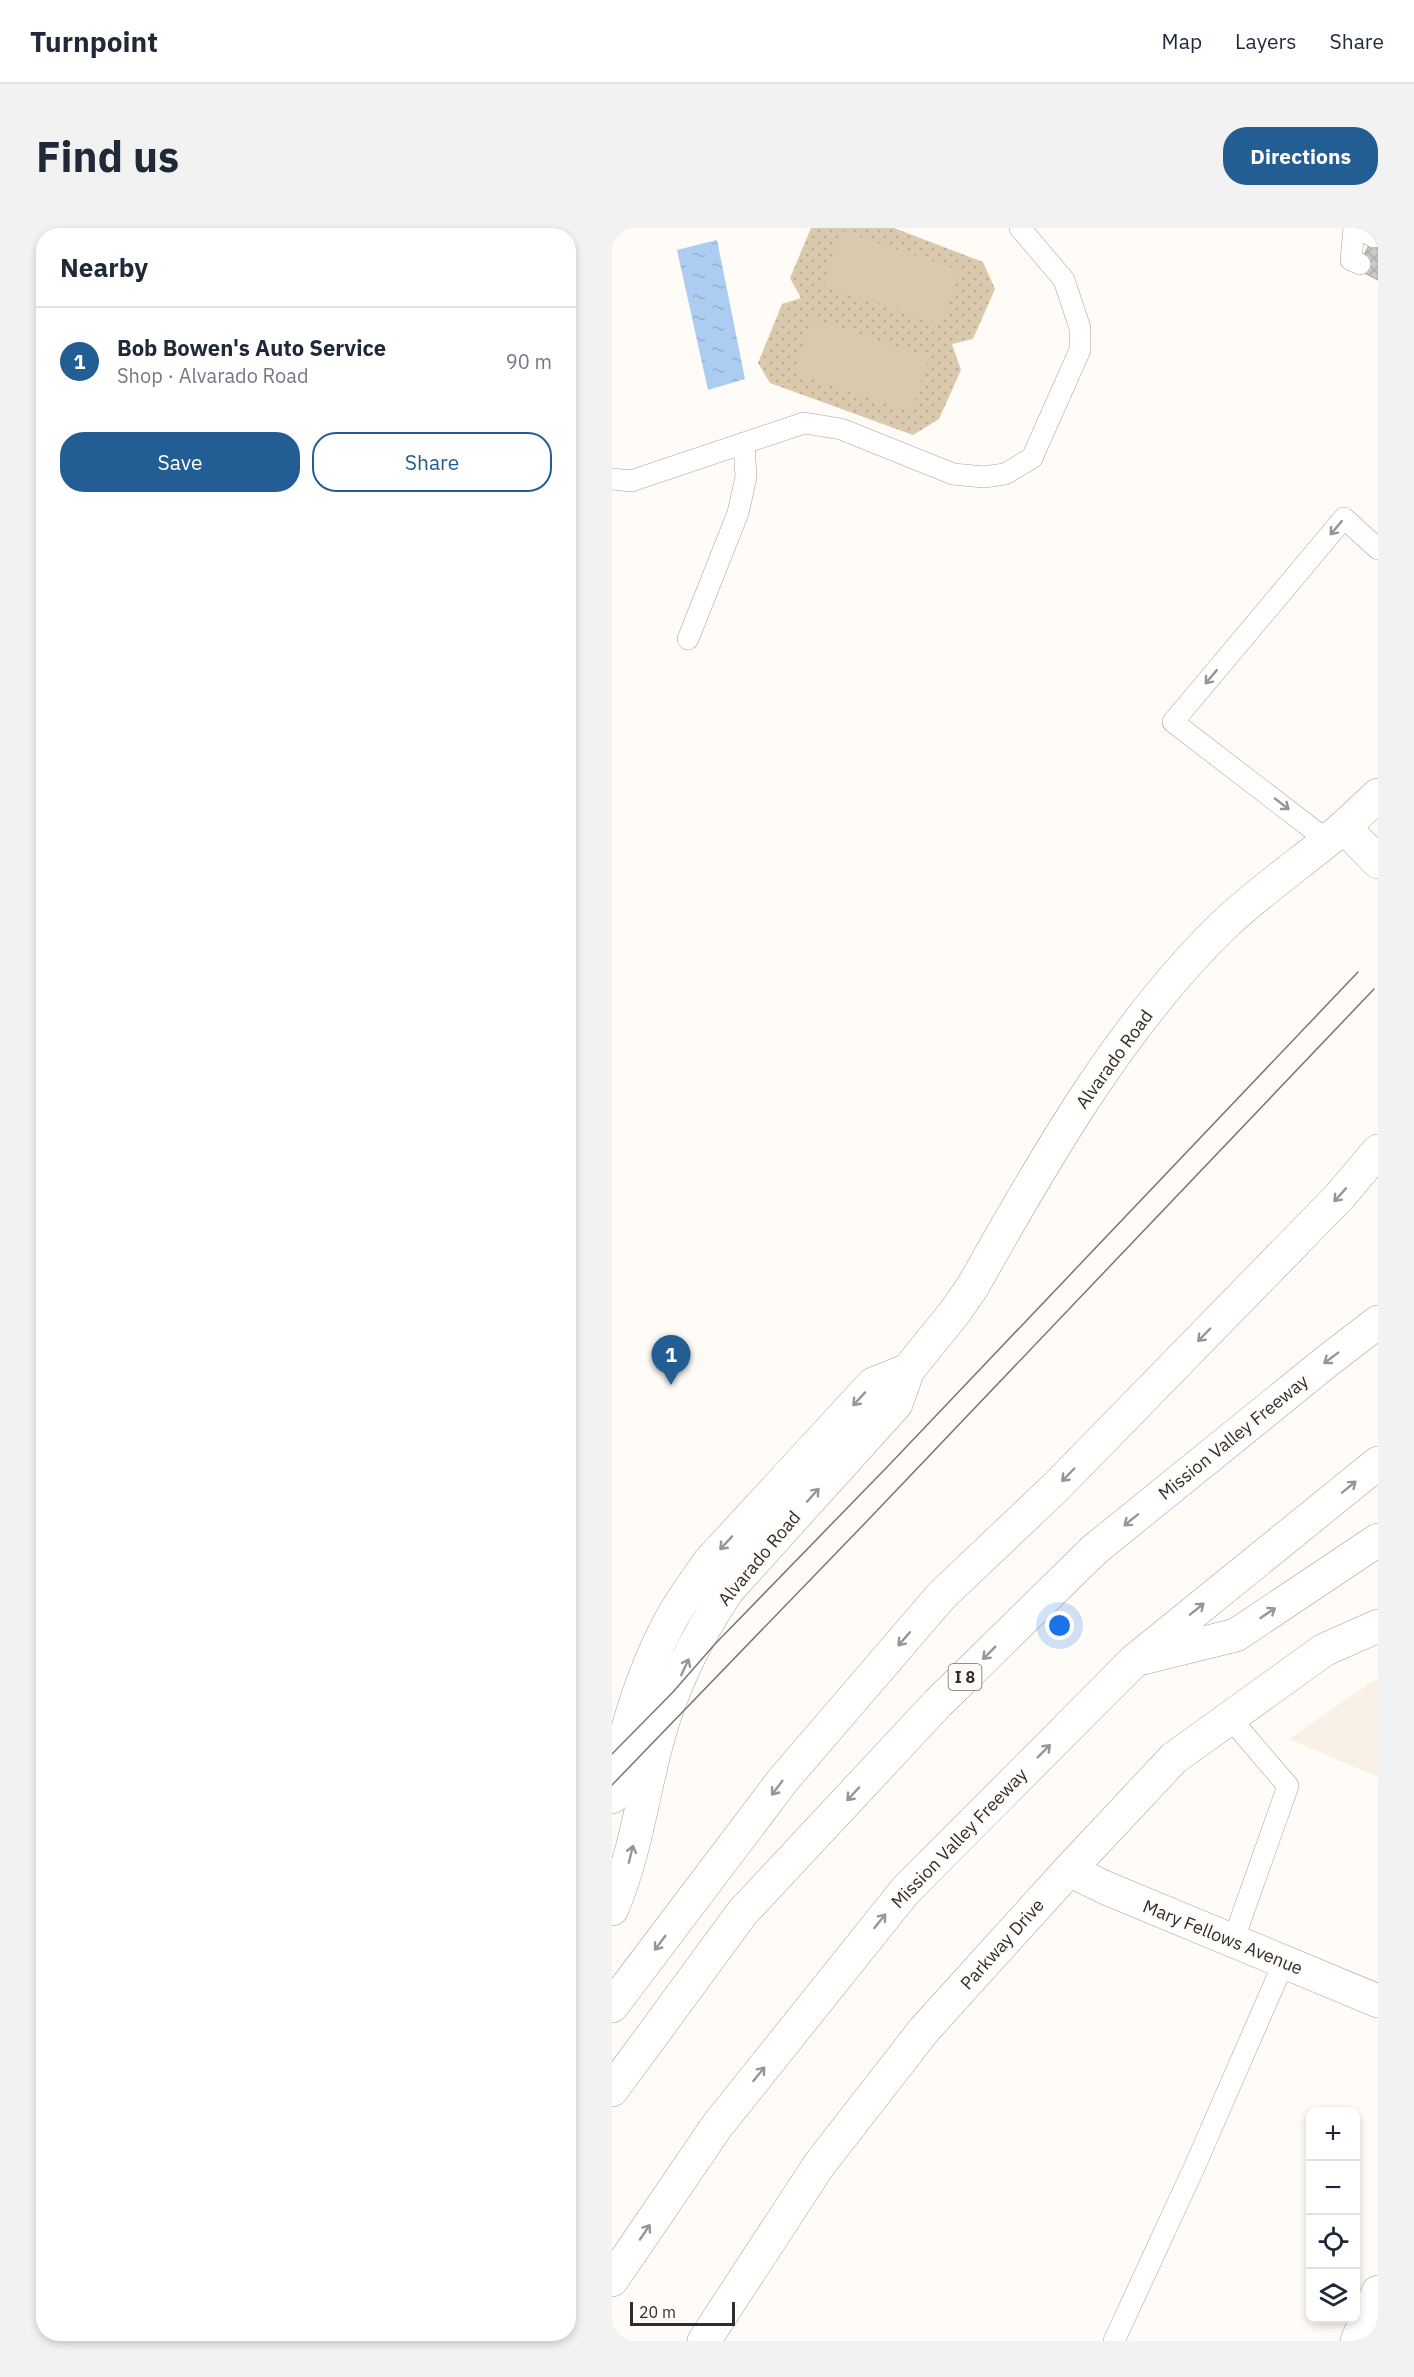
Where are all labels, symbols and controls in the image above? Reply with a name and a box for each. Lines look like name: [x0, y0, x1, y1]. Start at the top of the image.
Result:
text: Turnpoint: [30, 23, 158, 60]
text: Map: [1162, 27, 1202, 55]
text: Layers: [1235, 27, 1297, 55]
text: Share: [1330, 27, 1384, 55]
button: Directions: [1223, 127, 1378, 185]
text: Find us: [36, 129, 179, 184]
text: Nearby: [60, 250, 148, 284]
text: Bob Bowen's Auto Service: [117, 333, 386, 362]
text: 1: [74, 348, 86, 375]
text: 90 m: [506, 348, 552, 375]
text: Shop · Alvarado Road: [117, 362, 309, 389]
button: Save: [60, 432, 300, 492]
button: Share: [312, 432, 552, 492]
one-way arrow: [1329, 520, 1343, 535]
one-way arrow: [1204, 669, 1218, 684]
one-way arrow: [1274, 798, 1290, 811]
street label: Alvarado Road: [1070, 1005, 1158, 1113]
one-way arrow: [1333, 1188, 1347, 1203]
one-way arrow: [1196, 1328, 1211, 1343]
pin: 1: [652, 1336, 690, 1385]
one-way arrow: [1324, 1351, 1340, 1364]
street label: Mission Valley Freeway: [1153, 1369, 1313, 1505]
one-way arrow: [851, 1392, 866, 1407]
one-way arrow: [1060, 1467, 1075, 1482]
one-way arrow: [1340, 1480, 1356, 1493]
one-way arrow: [806, 1488, 820, 1503]
street label: Alvarado Road: [713, 1506, 805, 1610]
one-way arrow: [1124, 1513, 1139, 1527]
one-way arrow: [720, 1535, 734, 1550]
one-way arrow: [1189, 1603, 1205, 1616]
one-way arrow: [1260, 1607, 1277, 1620]
your location: [1045, 1611, 1074, 1640]
one-way arrow: [897, 1631, 911, 1646]
one-way arrow: [981, 1646, 996, 1661]
one-way arrow: [680, 1658, 691, 1676]
road number: I 8: [948, 1664, 982, 1690]
one-way arrow: [1037, 1743, 1052, 1758]
street label: Mission Valley Freeway: [886, 1763, 1032, 1913]
one-way arrow: [771, 1779, 784, 1795]
one-way arrow: [846, 1786, 861, 1801]
one-way arrow: [626, 1845, 638, 1864]
street label: Parkway Drive: [955, 1894, 1049, 1994]
street label: Mary Fellows Avenue: [1140, 1894, 1306, 1980]
one-way arrow: [874, 1913, 887, 1929]
one-way arrow: [653, 1935, 666, 1951]
one-way arrow: [752, 2066, 765, 2082]
map controls: [1306, 2107, 1360, 2323]
button: +: [1306, 2107, 1360, 2161]
button: −: [1306, 2161, 1360, 2215]
button: locate: [1306, 2215, 1360, 2269]
one-way arrow: [639, 2224, 651, 2241]
button: layers: [1306, 2269, 1360, 2323]
scale bar: [630, 2299, 735, 2326]
text: 20 m: [639, 2302, 676, 2322]

